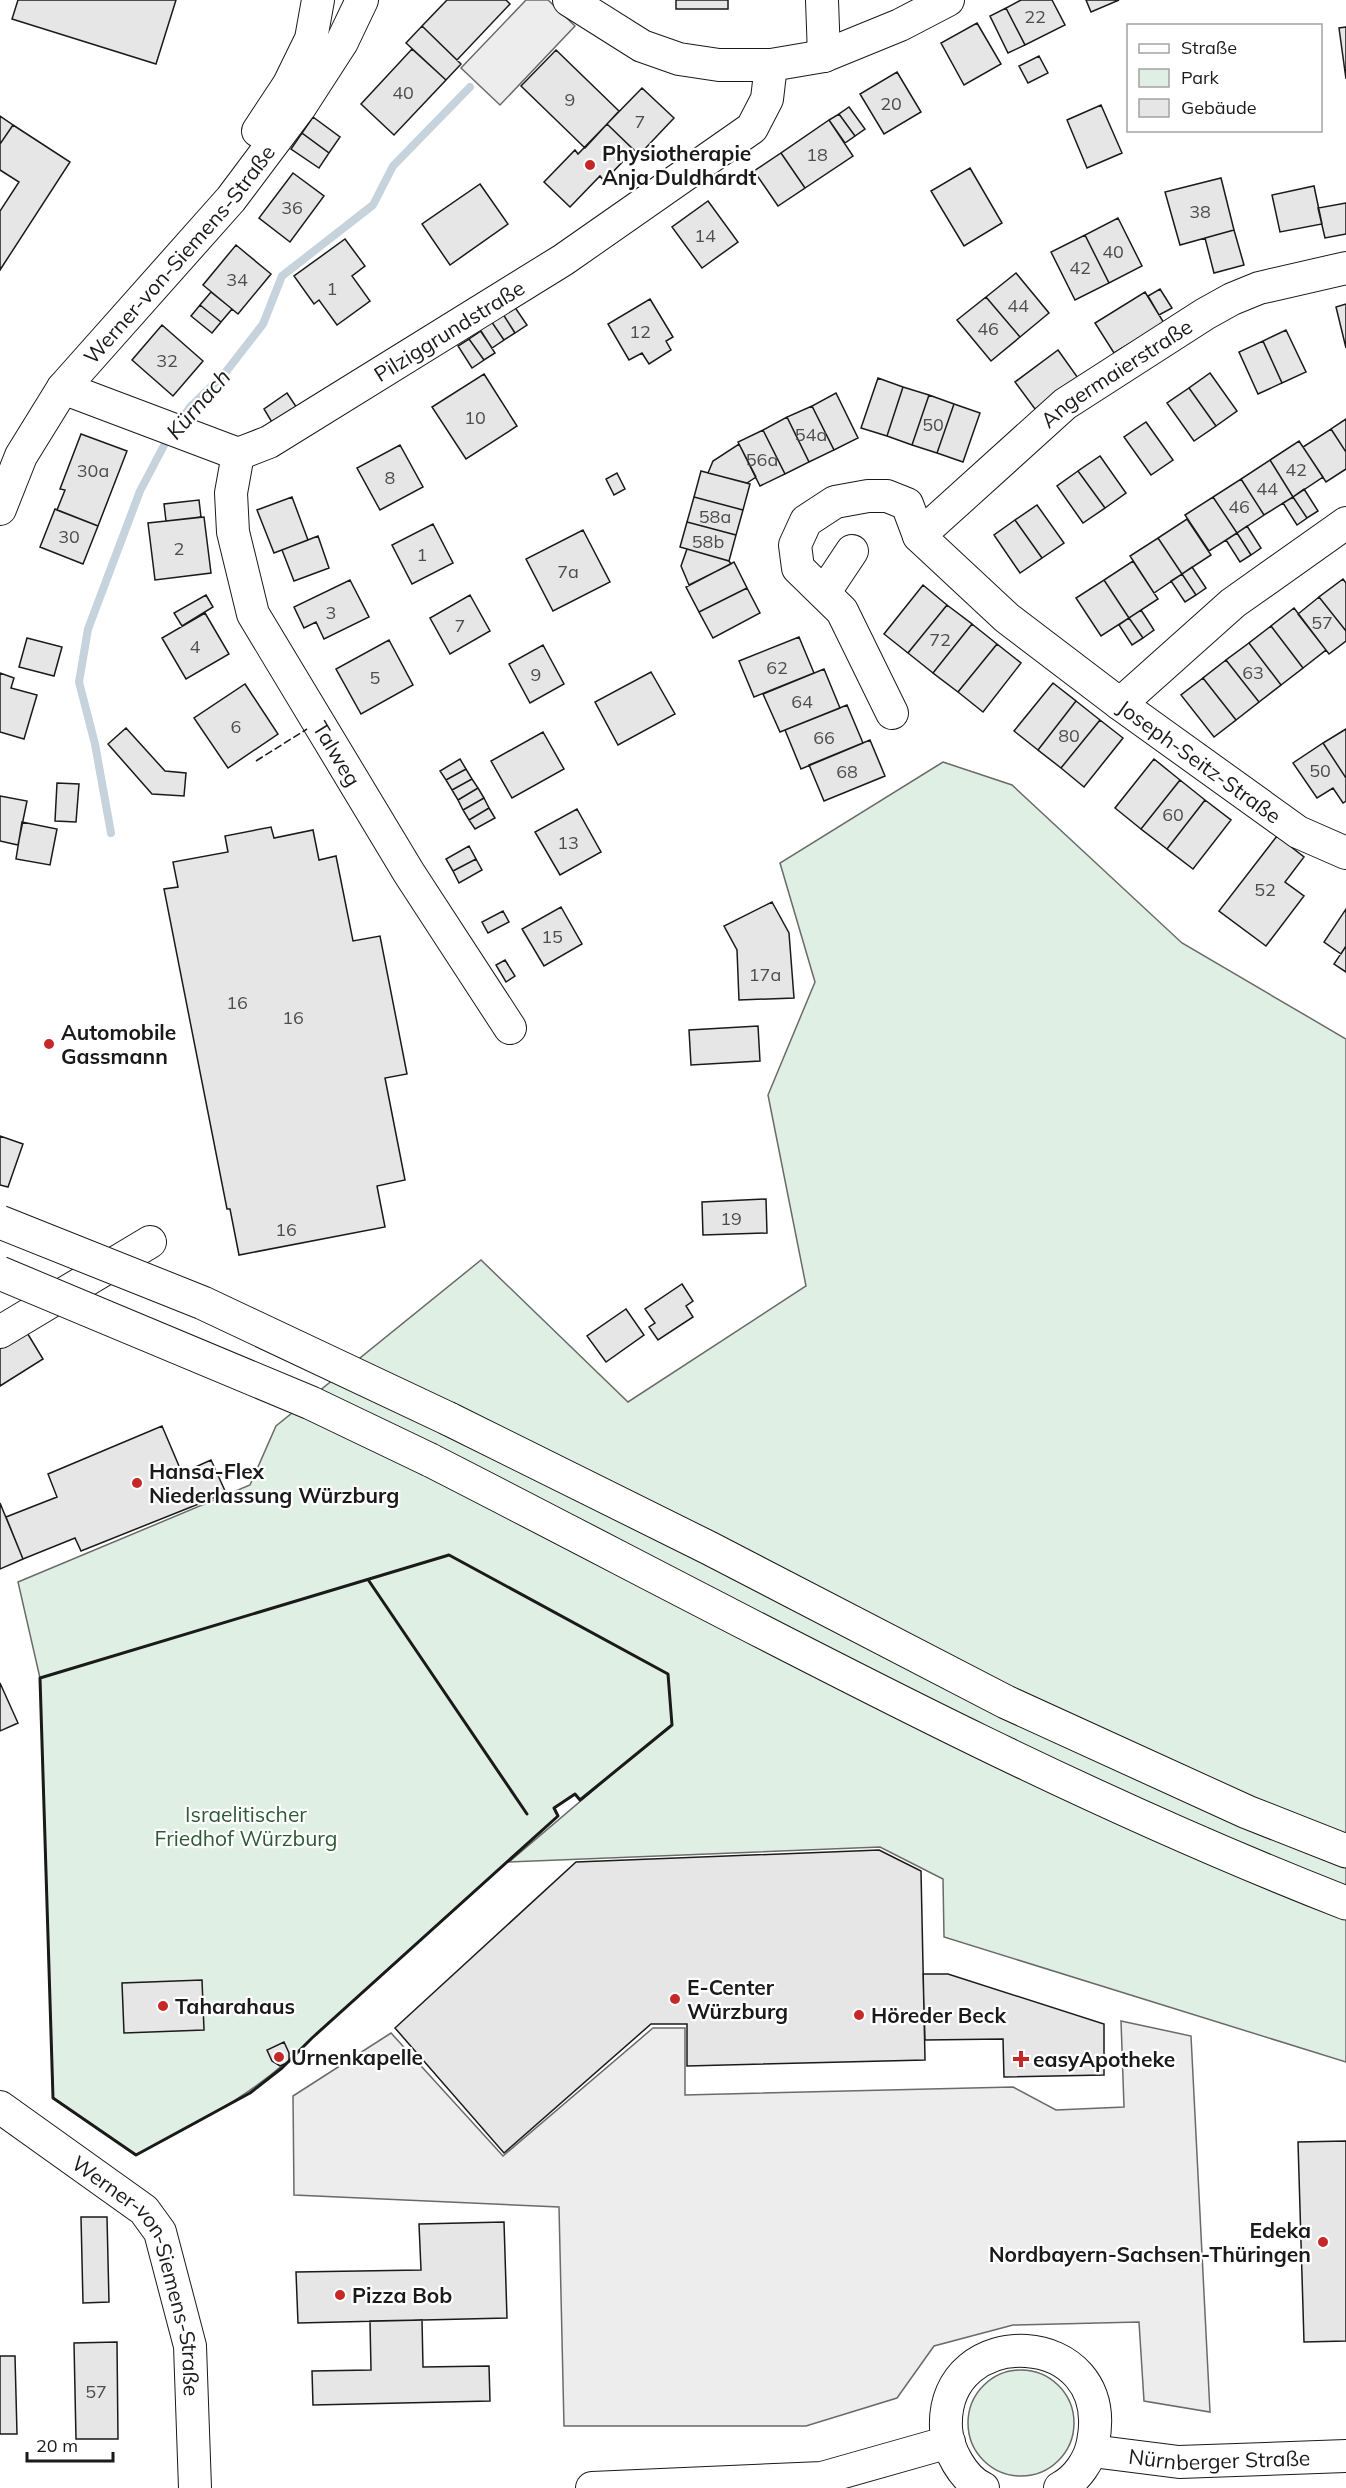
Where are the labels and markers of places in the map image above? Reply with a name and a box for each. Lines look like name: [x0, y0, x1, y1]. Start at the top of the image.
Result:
place label: Physiotherapie Anja Duldhardt: [602, 140, 756, 190]
marker: Physiotherapie Anja Duldhardt: [583, 158, 597, 172]
place label: Automobile Gassmann: [61, 1019, 176, 1069]
marker: Automobile Gassmann: [42, 1037, 56, 1051]
place label: Hansa-Flex Niederlassung Würzburg: [149, 1458, 399, 1508]
marker: Hansa-Flex Niederlassung Würzburg: [130, 1476, 144, 1490]
place label: E-Center Würzburg: [687, 1974, 788, 2024]
marker: E-Center Würzburg: [668, 1992, 682, 2006]
place label: Taharahaus: [175, 1993, 295, 2019]
marker: Taharahaus: [156, 1999, 170, 2013]
place label: Höreder Beck: [871, 2002, 1006, 2028]
marker: Höreder Beck: [852, 2008, 866, 2022]
place label: Urnenkapelle: [291, 2044, 423, 2070]
place label: easyApotheke: [1033, 2046, 1175, 2072]
marker: Urnenkapelle: [272, 2050, 286, 2064]
marker: easyApotheke: [1014, 2052, 1028, 2066]
place label: Edeka Nordbayern-Sachsen-Thüringen: [989, 2217, 1311, 2267]
marker: Edeka Nordbayern-Sachsen-Thüringen: [1316, 2235, 1330, 2249]
place label: Pizza Bob: [352, 2282, 452, 2308]
marker: Pizza Bob: [333, 2288, 347, 2302]

